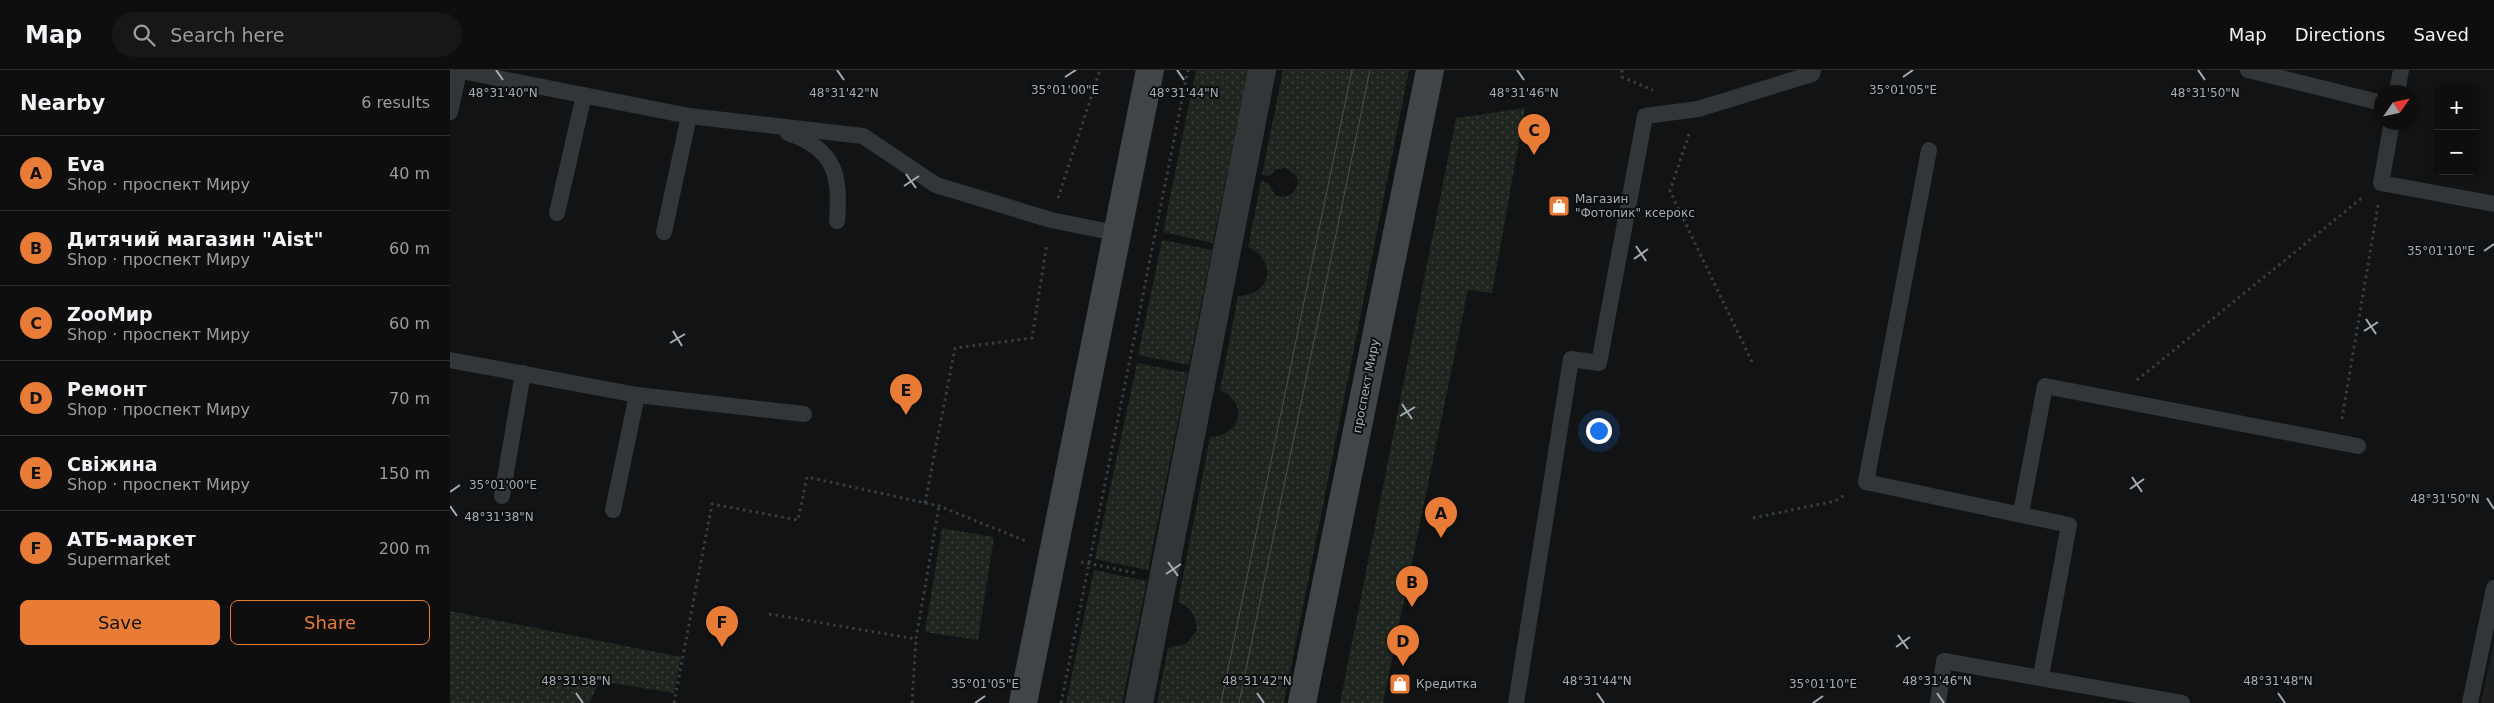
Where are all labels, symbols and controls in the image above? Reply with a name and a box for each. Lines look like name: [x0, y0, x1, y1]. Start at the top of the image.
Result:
search box: [112, 12, 462, 57]
text: Map: [25, 21, 82, 49]
icon: search: [130, 21, 158, 49]
text: Search here: [170, 24, 284, 46]
text: Map: [2229, 24, 2267, 45]
text: Directions: [2295, 24, 2385, 45]
text: Saved: [2413, 24, 2469, 45]
text: 35°01'00"E: [1031, 83, 1099, 97]
text: 35°01'05"E: [1869, 83, 1937, 97]
north arrow: [2374, 85, 2419, 130]
map controls: [2434, 85, 2479, 175]
button: +: [2434, 85, 2479, 130]
text: 48°31'40"N: [468, 86, 538, 100]
text: 48°31'42"N: [809, 86, 879, 100]
text: 48°31'44"N: [1149, 86, 1219, 100]
text: 48°31'46"N: [1489, 86, 1559, 100]
text: 48°31'50"N: [2170, 86, 2240, 100]
text: Nearby: [20, 91, 105, 115]
text: 6 results: [361, 93, 430, 112]
pin: C: [1518, 114, 1550, 155]
button: −: [2434, 130, 2479, 175]
text: Eva: [67, 153, 105, 175]
text: A: [30, 164, 42, 183]
text: 40 m: [389, 164, 430, 183]
text: Shop · проспект Миру: [67, 175, 250, 194]
place label: Магазин "Фотопик" ксерокс: [1575, 192, 1695, 220]
shop icon: Магазин "Фотопик" ксерокс: [1547, 194, 1571, 218]
text: Дитячий магазин "Aist": [67, 228, 323, 250]
text: B: [30, 239, 42, 258]
text: 60 m: [389, 239, 430, 258]
text: 35°01'10"E: [2407, 244, 2475, 258]
text: Shop · проспект Миру: [67, 250, 250, 269]
text: ZooМир: [67, 303, 153, 325]
text: C: [30, 314, 42, 333]
text: 60 m: [389, 314, 430, 333]
text: Shop · проспект Миру: [67, 325, 250, 344]
street label: проспект Миру: [1350, 338, 1382, 434]
pin: E: [890, 374, 922, 415]
text: Ремонт: [67, 378, 147, 400]
text: D: [29, 389, 43, 408]
text: 70 m: [389, 389, 430, 408]
text: Shop · проспект Миру: [67, 400, 250, 419]
your location: [1586, 418, 1612, 444]
text: Свіжина: [67, 453, 158, 475]
text: E: [31, 464, 41, 483]
text: 150 m: [379, 464, 430, 483]
text: Shop · проспект Миру: [67, 475, 250, 494]
text: 35°01'00"E: [469, 478, 537, 492]
text: 48°31'50"N: [2410, 492, 2480, 506]
pin: A: [1425, 497, 1457, 538]
text: 48°31'38"N: [464, 510, 534, 524]
text: АТБ-маркет: [67, 528, 196, 550]
text: F: [31, 539, 41, 558]
text: 200 m: [379, 539, 430, 558]
text: Supermarket: [67, 550, 170, 569]
pin: B: [1396, 566, 1428, 607]
button: Save: [20, 600, 220, 645]
button: Share: [230, 600, 430, 645]
pin: F: [706, 606, 738, 647]
pin: D: [1387, 625, 1419, 666]
shop icon: Кредитка: [1388, 672, 1412, 696]
text: 48°31'38"N: [541, 674, 611, 688]
text: 48°31'42"N: [1222, 674, 1292, 688]
text: 48°31'44"N: [1562, 674, 1632, 688]
text: 48°31'46"N: [1902, 674, 1972, 688]
text: 48°31'48"N: [2243, 674, 2313, 688]
text: 35°01'05"E: [951, 677, 1019, 691]
place label: Кредитка: [1416, 677, 1477, 691]
text: 35°01'10"E: [1789, 677, 1857, 691]

